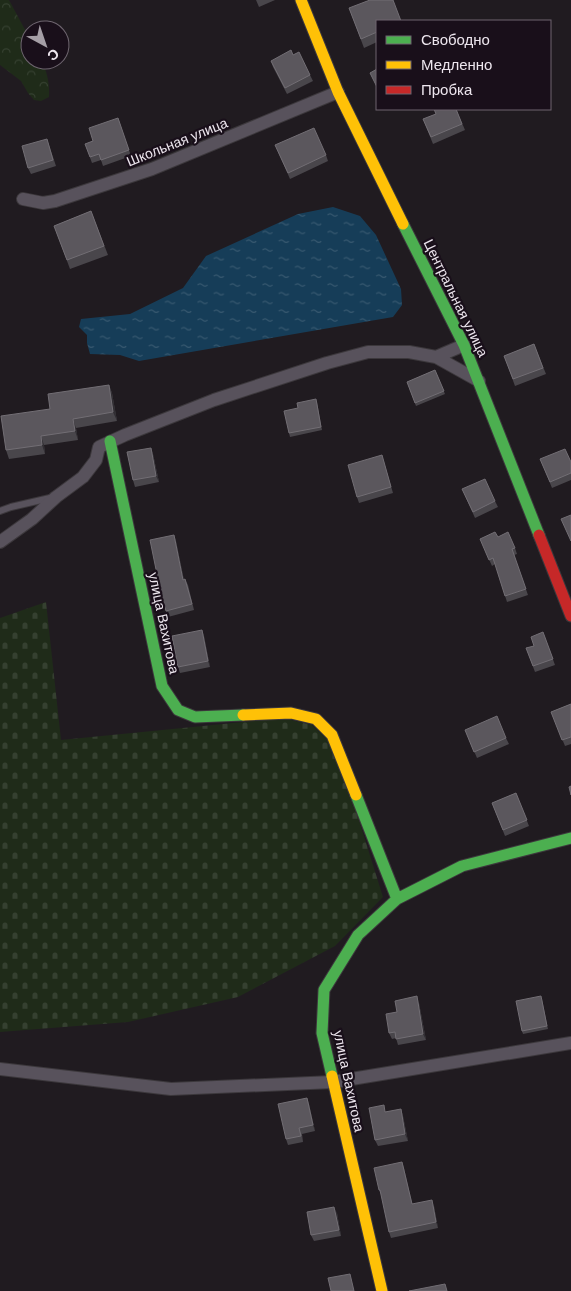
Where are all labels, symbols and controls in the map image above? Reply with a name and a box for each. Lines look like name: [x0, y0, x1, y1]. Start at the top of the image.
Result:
north arrow: [20, 20, 70, 70]
legend: [376, 20, 551, 110]
text: Свободно: [421, 31, 490, 48]
text: С: [44, 46, 62, 64]
text: Медленно: [421, 56, 492, 73]
text: Пробка: [421, 81, 473, 98]
street label: Школьная улица: [124, 114, 230, 170]
street label: Центральная улица: [421, 237, 492, 360]
street label: улица Вахитова: [145, 571, 183, 675]
street label: улица Вахитова: [330, 1029, 368, 1133]

